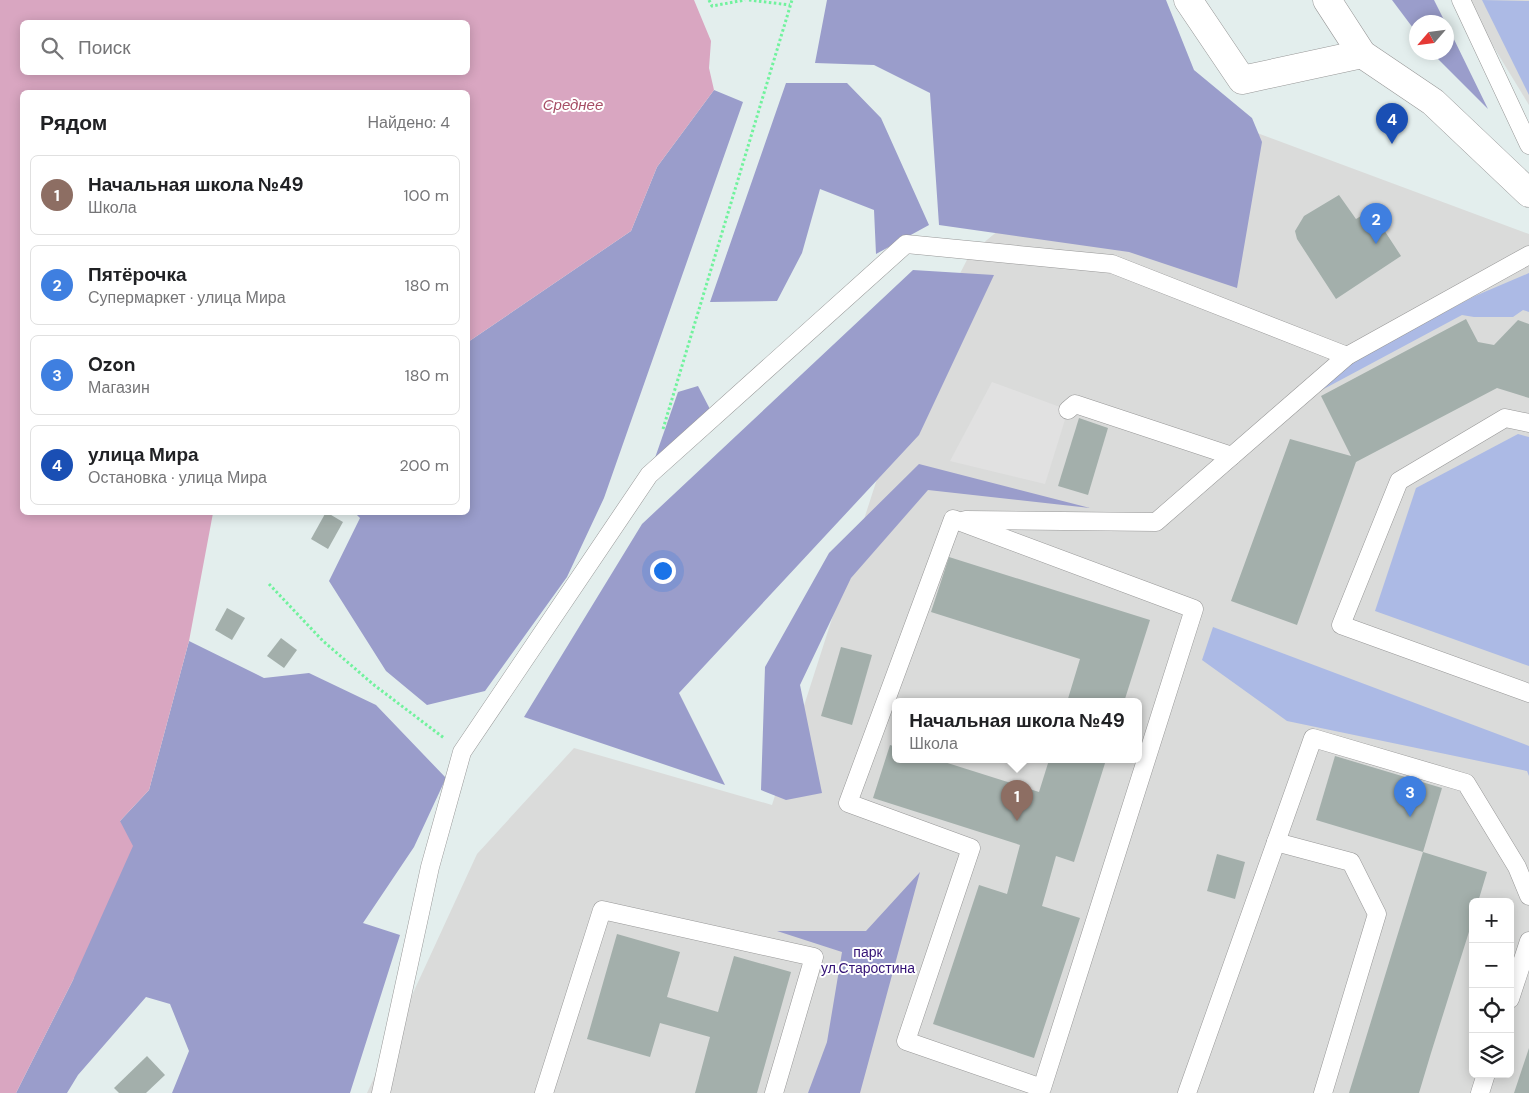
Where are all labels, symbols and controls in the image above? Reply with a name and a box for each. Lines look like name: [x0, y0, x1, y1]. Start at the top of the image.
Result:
north arrow: [1409, 15, 1454, 60]
search box: [20, 20, 470, 75]
icon: search: [38, 34, 66, 62]
text: Поиск: [78, 35, 131, 60]
water label: Среднее: [543, 95, 603, 115]
pin: 4: [1376, 103, 1408, 144]
text: Рядом: [40, 109, 107, 137]
text: Найдено: 4: [367, 112, 450, 133]
text: Начальная школа №49: [88, 172, 304, 197]
text: 1: [54, 185, 60, 206]
text: 100 m: [404, 185, 449, 206]
text: Школа: [88, 197, 137, 218]
pin: 2: [1360, 203, 1392, 244]
text: Пятёрочка: [88, 262, 186, 287]
text: 2: [52, 275, 62, 296]
text: 180 m: [405, 275, 449, 296]
text: Супермаркет · улица Мира: [88, 287, 286, 308]
text: Ozon: [88, 352, 136, 377]
text: 3: [52, 365, 62, 386]
text: 180 m: [405, 365, 449, 386]
text: Магазин: [88, 377, 150, 398]
text: улица Мира: [88, 442, 199, 467]
text: 4: [52, 455, 62, 476]
text: 200 m: [400, 455, 449, 476]
text: Остановка · улица Мира: [88, 467, 267, 488]
your location: [650, 558, 676, 584]
popup: [892, 698, 1142, 763]
text: Начальная школа №49: [909, 708, 1125, 733]
text: Школа: [909, 733, 958, 754]
pin: 3: [1394, 776, 1426, 817]
pin: 1: [1001, 780, 1033, 821]
map controls: [1469, 898, 1514, 1078]
button: +: [1469, 898, 1514, 943]
park label: парк ул.Старостина: [821, 943, 915, 977]
button: −: [1469, 943, 1514, 988]
button: locate: [1469, 988, 1514, 1033]
button: layers: [1469, 1033, 1514, 1078]

